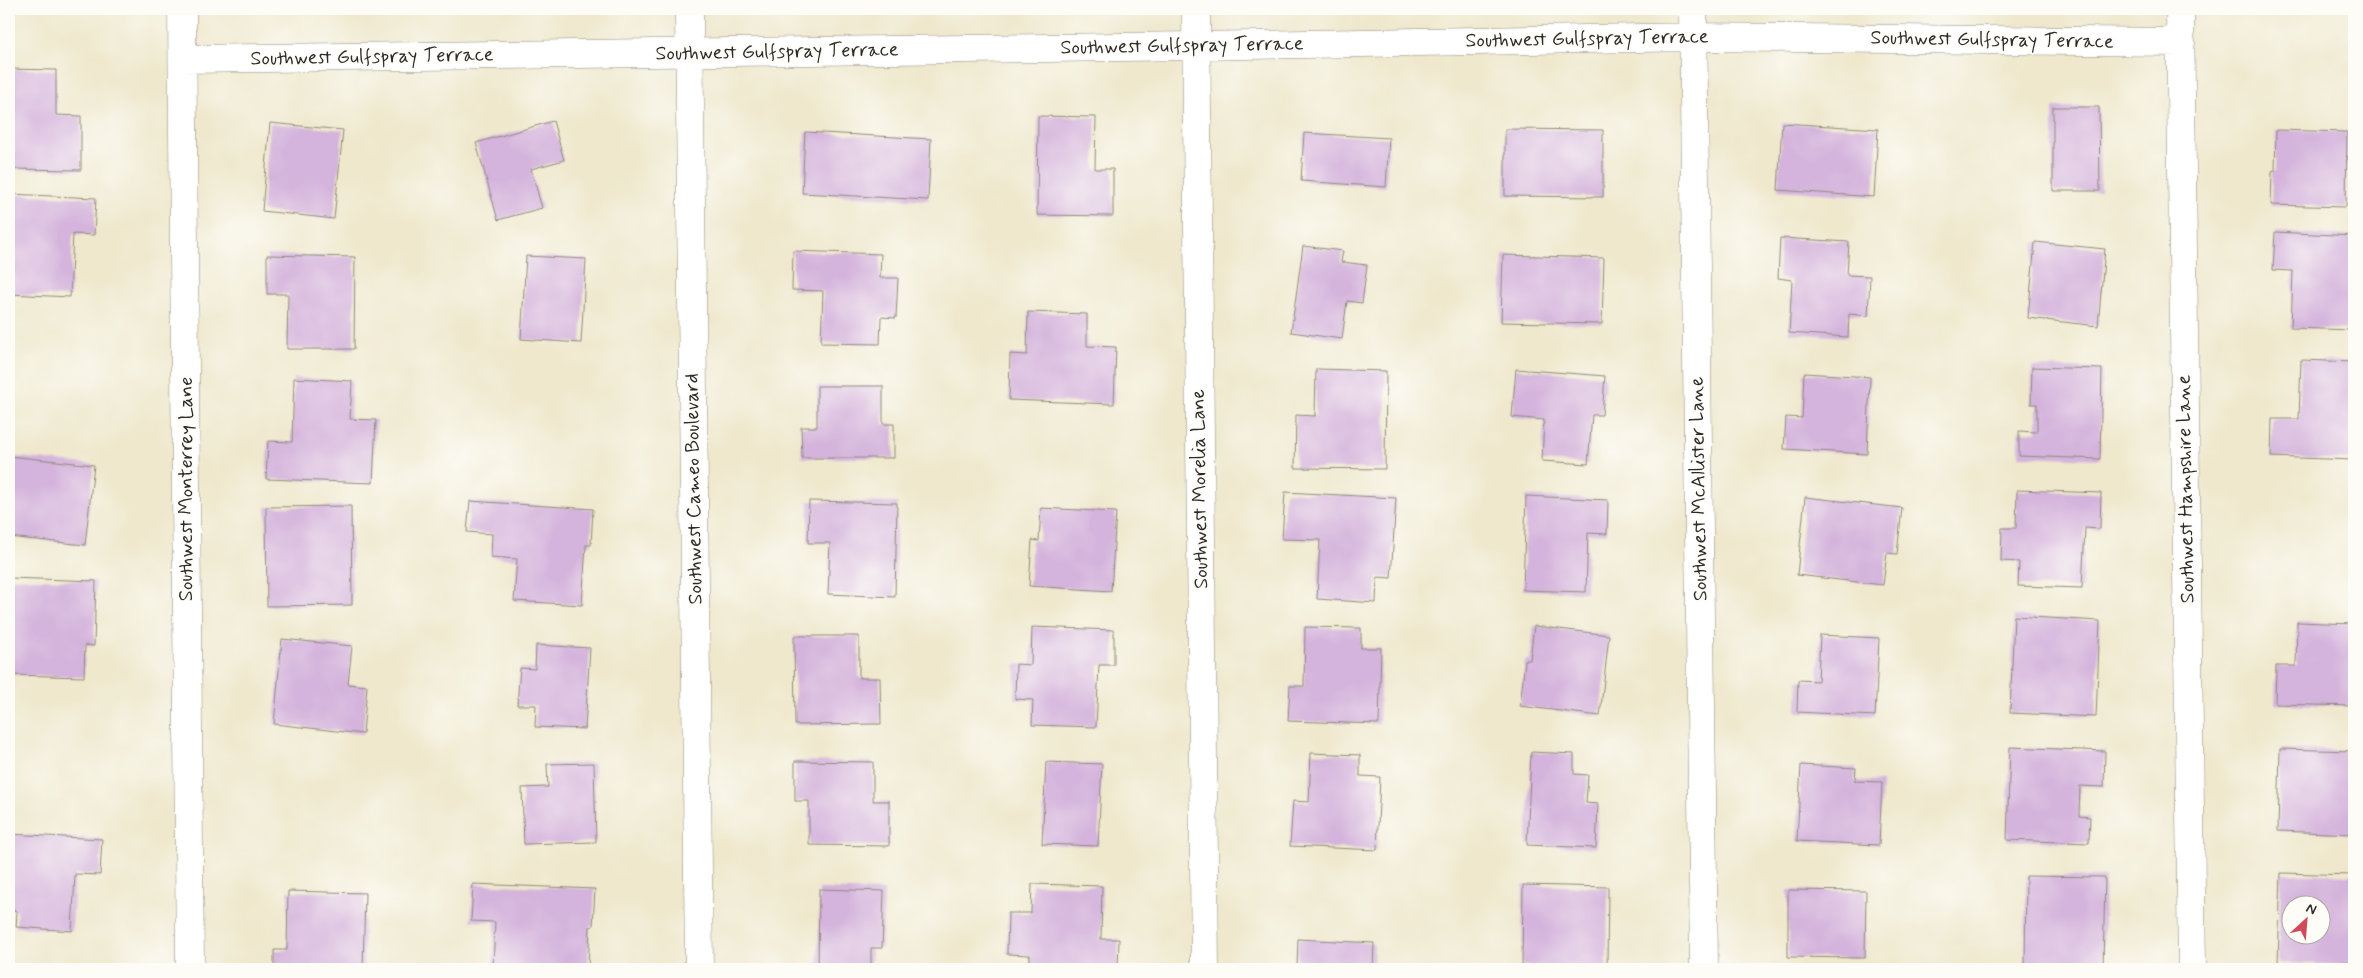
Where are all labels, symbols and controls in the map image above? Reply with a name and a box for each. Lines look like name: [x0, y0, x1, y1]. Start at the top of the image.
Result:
street label: Southwest Gulfspray Terrace: [1465, 23, 1709, 55]
street label: Southwest Gulfspray Terrace: [1870, 24, 2114, 56]
street label: Southwest Gulfspray Terrace: [1060, 30, 1304, 62]
street label: Southwest Gulfspray Terrace: [655, 36, 899, 68]
street label: Southwest Gulfspray Terrace: [250, 41, 494, 73]
street label: Southwest Cameo Boulevard: [678, 373, 710, 605]
street label: Southwest Hampshire Lane: [2171, 374, 2201, 603]
street label: Southwest Monterrey Lane: [173, 377, 200, 601]
street label: Southwest McAllister Lane: [1684, 377, 1714, 601]
street label: Southwest Morelia Lane: [1185, 389, 1215, 589]
north arrow: [2280, 896, 2330, 946]
text: N: [2303, 899, 2319, 919]

